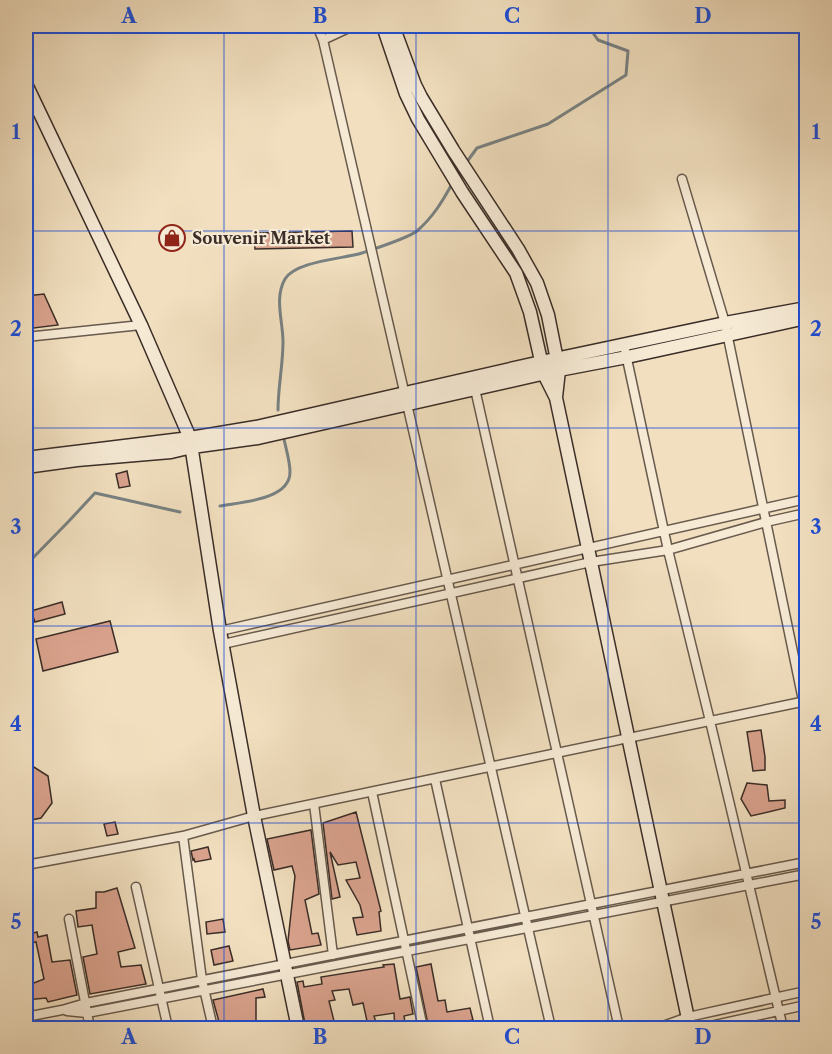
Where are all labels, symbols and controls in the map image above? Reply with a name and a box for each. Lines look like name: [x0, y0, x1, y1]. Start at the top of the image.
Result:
text: A: [120, 4, 137, 28]
text: B: [313, 4, 328, 28]
text: C: [504, 4, 520, 28]
text: D: [694, 4, 712, 28]
text: 1: [12, 120, 21, 144]
text: 1: [812, 120, 821, 144]
shop icon: Souvenir Market: [157, 223, 187, 253]
place label: Souvenir Market: [192, 228, 331, 248]
text: 2: [10, 317, 22, 341]
text: 2: [810, 317, 822, 341]
text: 3: [10, 515, 22, 539]
text: 3: [810, 515, 822, 539]
text: 4: [10, 712, 22, 736]
text: 4: [810, 712, 822, 736]
text: 5: [10, 910, 22, 934]
text: 5: [810, 910, 822, 934]
text: A: [120, 1025, 137, 1049]
text: B: [313, 1025, 328, 1049]
text: C: [504, 1025, 520, 1049]
text: D: [694, 1025, 712, 1049]

